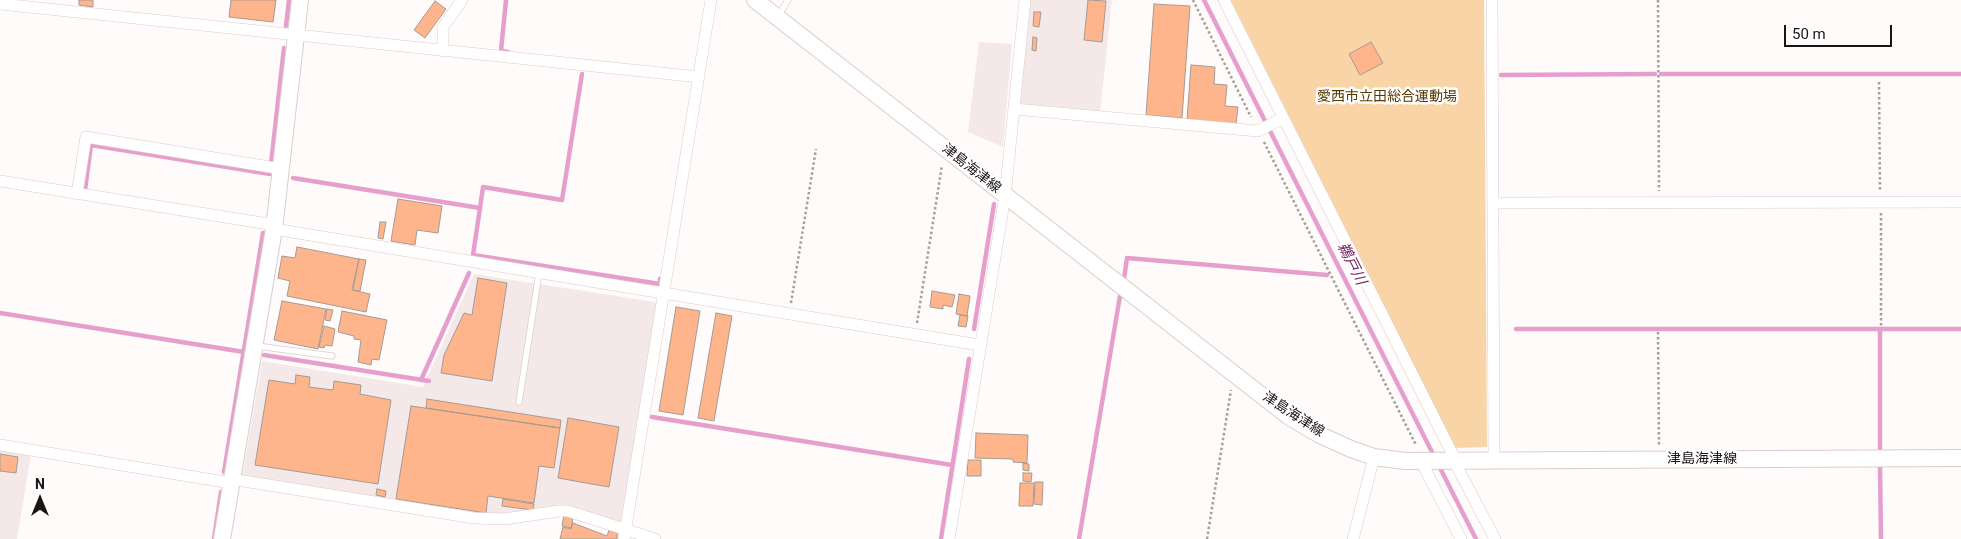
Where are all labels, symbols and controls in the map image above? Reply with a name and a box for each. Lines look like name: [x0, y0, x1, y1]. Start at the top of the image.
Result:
scale bar: [1786, 15, 1894, 47]
text: 50 m: [1792, 25, 1826, 43]
park label: 愛西市立田総合運動場: [1317, 89, 1457, 105]
street label: 津島海津線: [938, 141, 1004, 197]
water label: 鵜戸川: [1333, 240, 1369, 288]
street label: 津島海津線: [1259, 389, 1327, 441]
street label: 津島海津線: [1667, 451, 1737, 467]
north arrow: [15, 474, 65, 524]
text: N: [35, 476, 45, 492]

